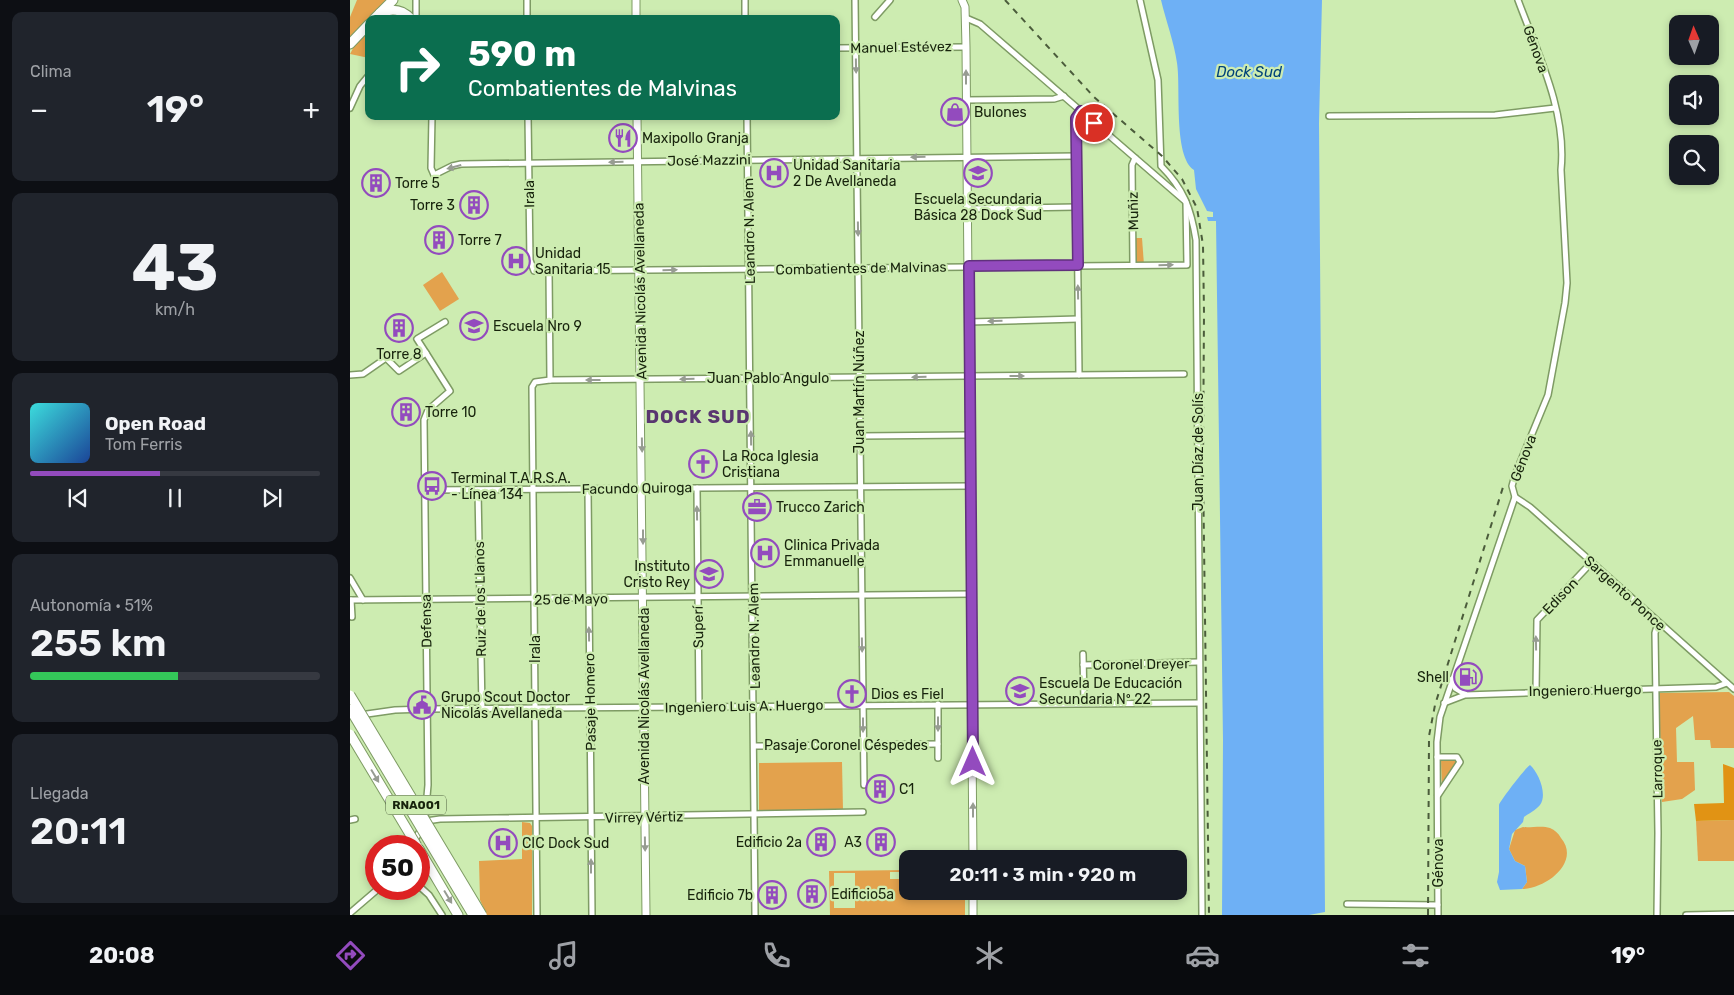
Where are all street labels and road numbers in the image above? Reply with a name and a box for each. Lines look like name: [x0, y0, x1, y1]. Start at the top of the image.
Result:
street label: Génova: [1519, 23, 1552, 75]
street label: Manuel Estévez: [850, 38, 952, 57]
street label: José Mazzini: [667, 151, 751, 170]
street label: Leandro N. Alem: [740, 178, 759, 284]
street label: Irala: [521, 180, 538, 208]
street label: Muñiz: [1125, 192, 1142, 230]
street label: Avenida Nicolás Avellaneda: [630, 202, 651, 380]
street label: Combatientes de Malvinas: [775, 259, 947, 278]
street label: Juan Martín Núñez: [851, 330, 868, 454]
street label: Juan Pablo Angulo: [707, 370, 829, 387]
street label: Juan Díaz de Solís: [1190, 393, 1207, 511]
street label: Génova: [1507, 432, 1540, 484]
street label: Facundo Quiroga: [582, 479, 692, 498]
street label: Ruiz de los Llanos: [471, 541, 490, 657]
street label: Sargento Ponce: [1580, 552, 1669, 635]
street label: Edison: [1539, 575, 1582, 618]
street label: Leandro N. Alem: [745, 583, 764, 689]
street label: 25 de Mayo: [534, 590, 608, 609]
street label: Defensa: [418, 594, 435, 648]
street label: Superí: [690, 605, 707, 648]
street label: Avenida Nicolás Avellaneda: [636, 607, 653, 785]
street label: Irala: [527, 635, 544, 663]
street label: Pasaje Homero: [581, 653, 600, 751]
street label: Coronel Dreyer: [1092, 655, 1190, 674]
street label: Ingeniero Huergo: [1529, 681, 1642, 700]
street label: Ingeniero Luis A. Huergo: [665, 697, 824, 716]
street label: Pasaje Coronel Céspedes: [764, 737, 928, 754]
street label: Larroque: [1648, 739, 1667, 799]
road number: RNA001: [386, 796, 446, 814]
street label: Virrey Vértiz: [605, 808, 683, 827]
street label: Génova: [1430, 839, 1447, 887]

